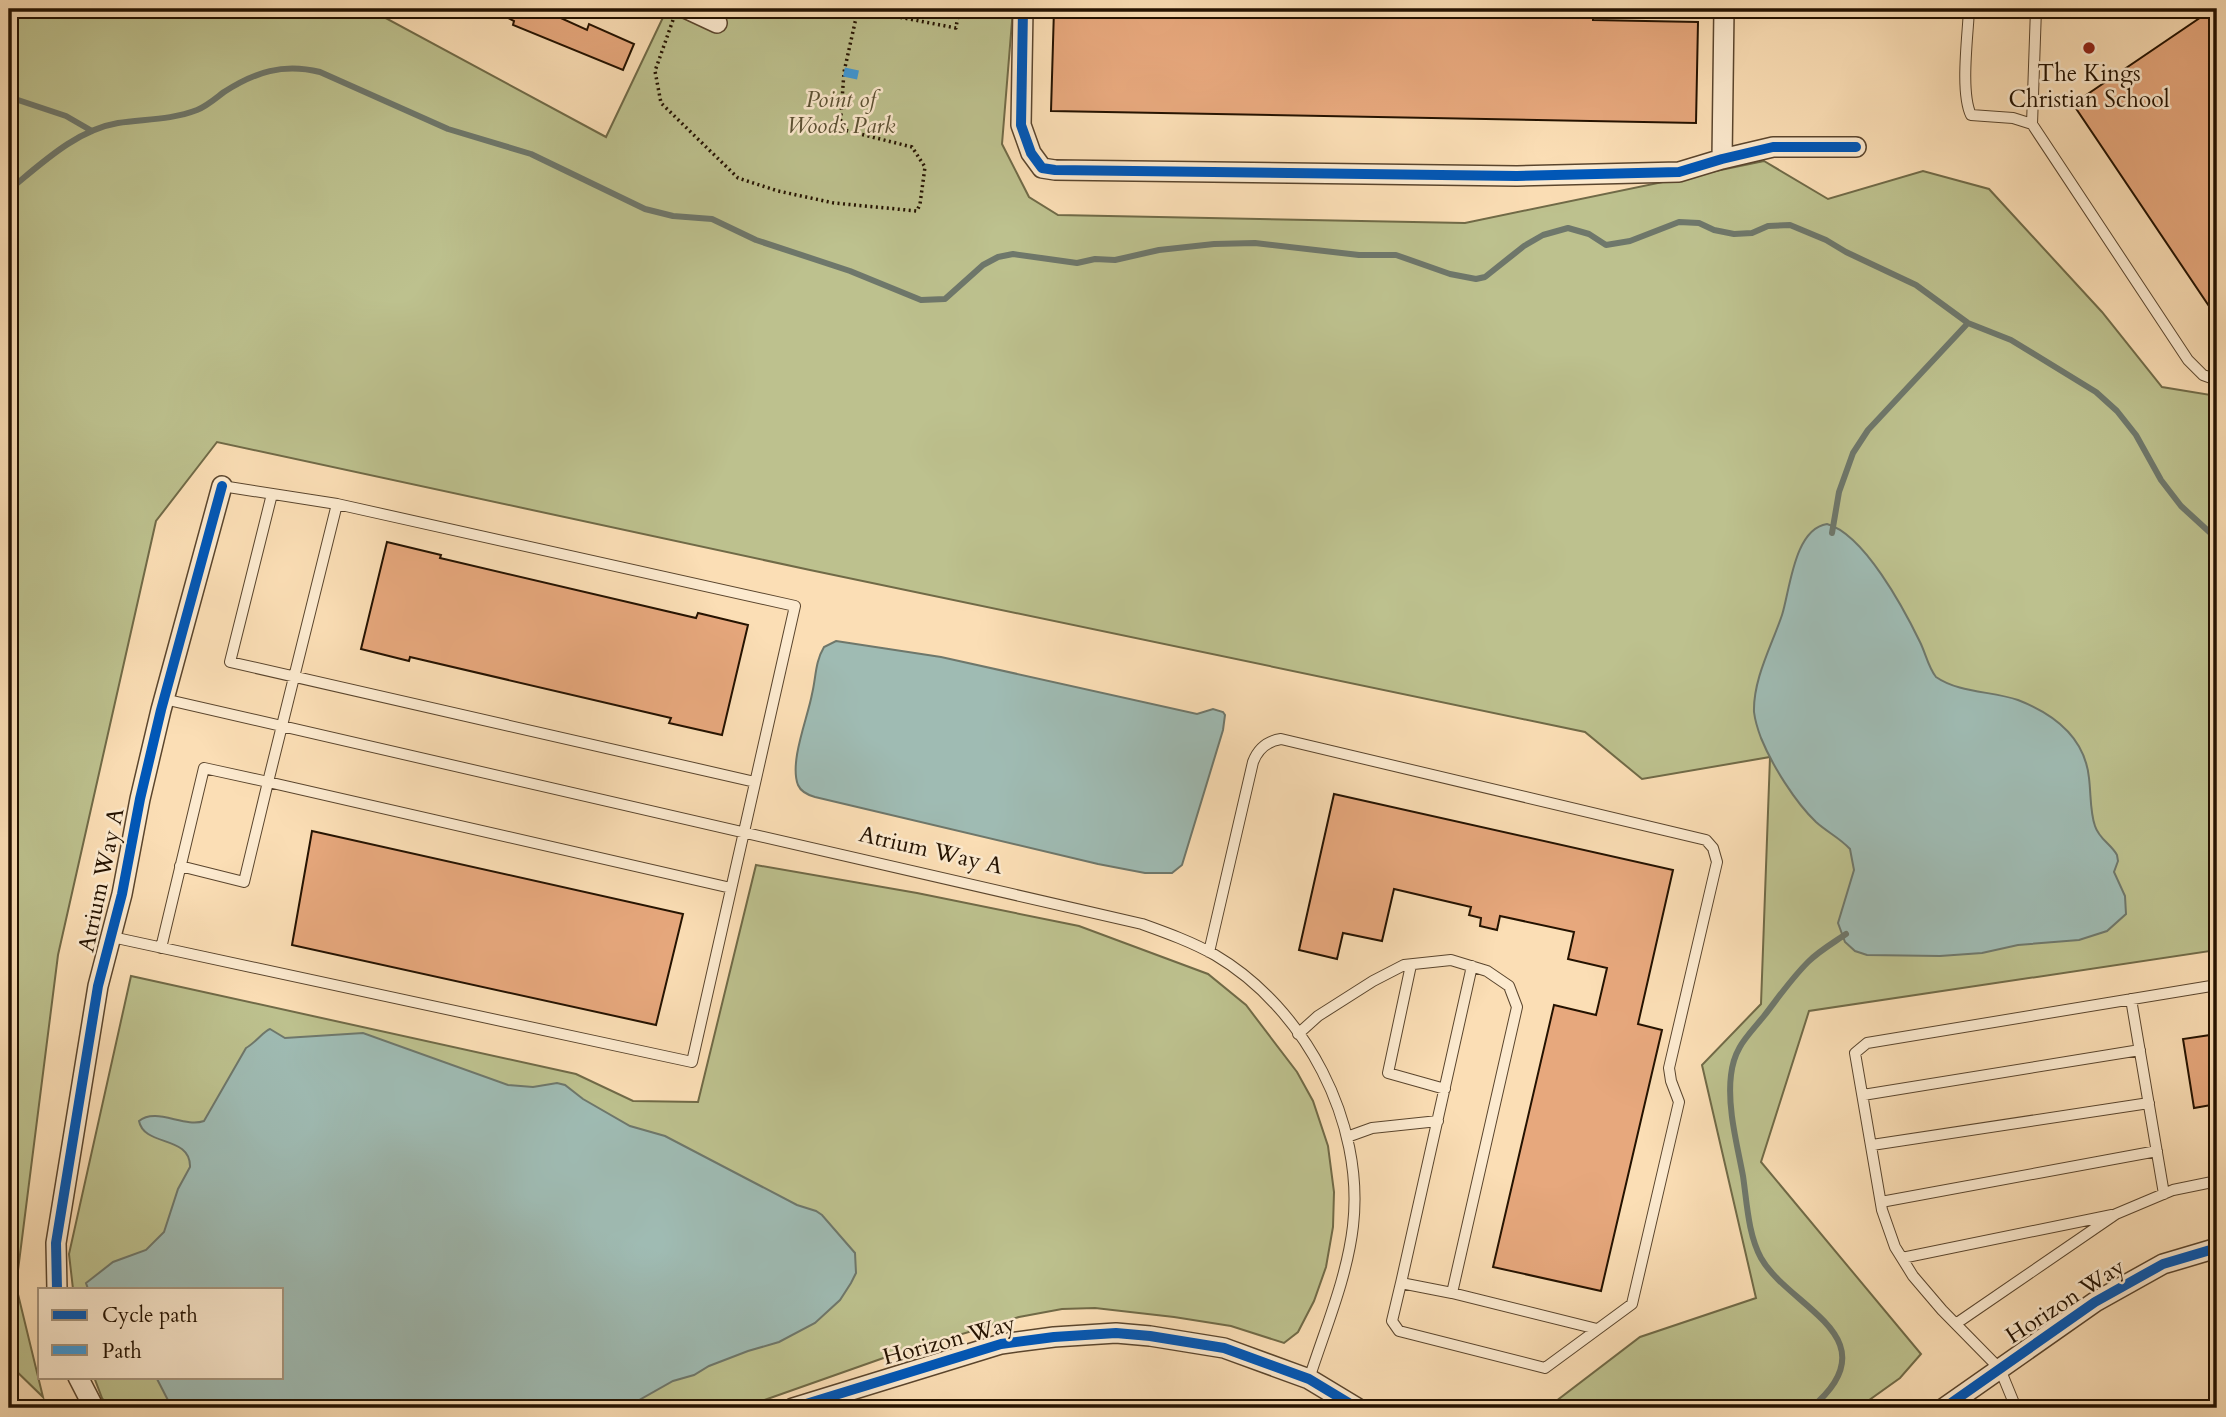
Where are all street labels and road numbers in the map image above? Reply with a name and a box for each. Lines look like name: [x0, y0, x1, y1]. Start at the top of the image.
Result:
street label: Atrium Way A: [71, 804, 132, 955]
street label: Atrium Way A: [856, 818, 1007, 882]
street label: Horizon Way: [2000, 1251, 2130, 1351]
street label: Horizon Way: [879, 1307, 1019, 1373]

